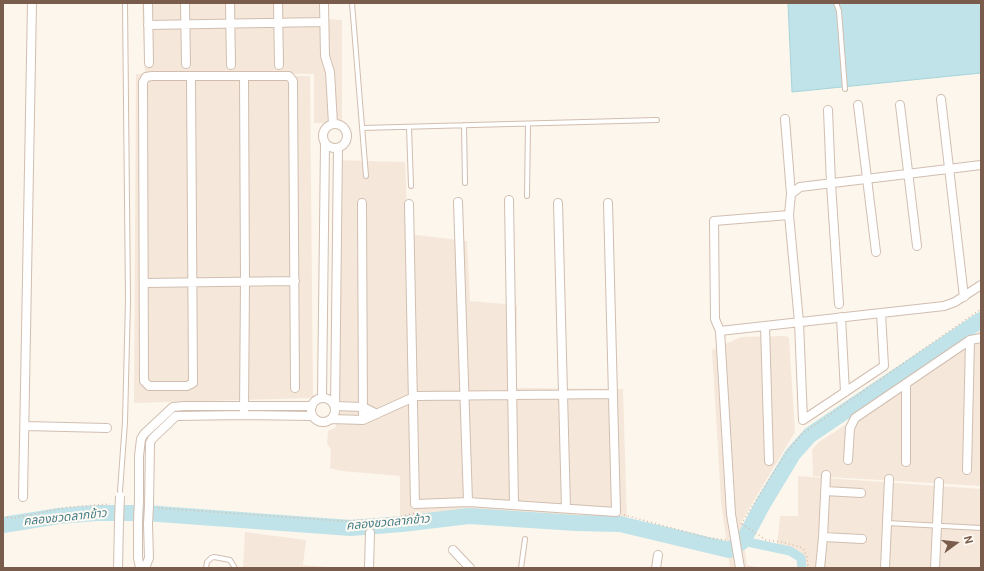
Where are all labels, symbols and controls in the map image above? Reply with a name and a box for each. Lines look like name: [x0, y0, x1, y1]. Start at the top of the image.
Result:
water label: คลองชวดลากข้าว: [23, 506, 107, 530]
water label: คลองชวดลากข้าว: [346, 512, 430, 534]
north arrow: [936, 523, 976, 563]
text: N: [961, 534, 975, 545]

